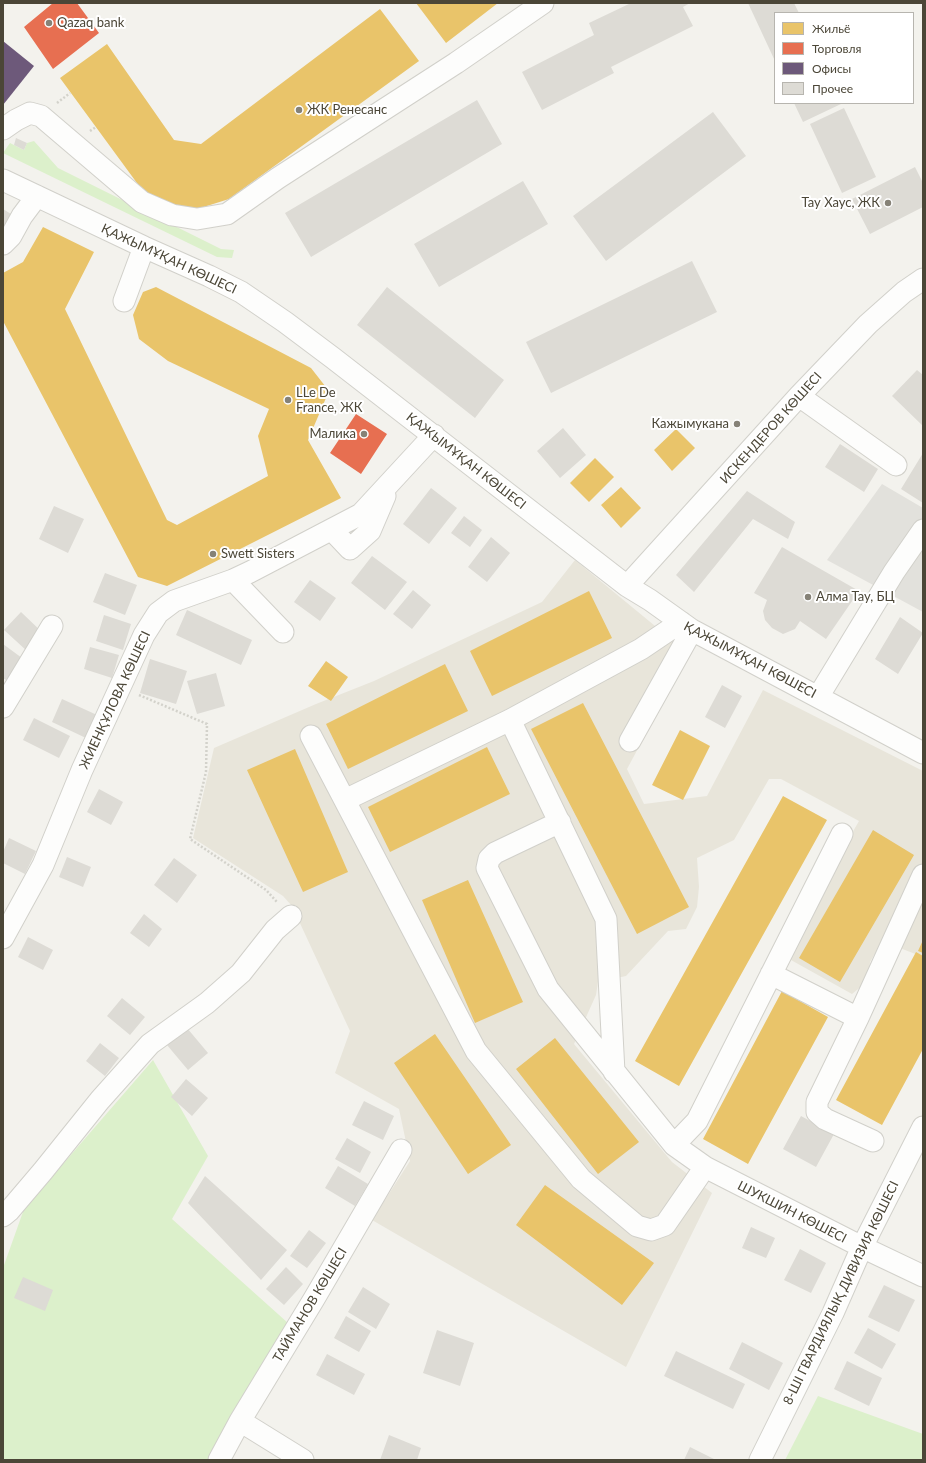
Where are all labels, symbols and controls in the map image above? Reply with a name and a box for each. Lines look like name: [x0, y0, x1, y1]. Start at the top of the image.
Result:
legend: [774, 12, 914, 104]
place label: Qazaq bank: [57, 15, 124, 31]
marker: Qazaq bank: [44, 18, 54, 28]
text: Жильё: [812, 21, 850, 36]
text: Торговля: [812, 41, 862, 56]
text: Офисы: [812, 61, 851, 76]
text: Прочее: [812, 81, 853, 96]
place label: ЖК Ренесанс: [307, 102, 387, 118]
marker: ЖК Ренесанс: [294, 105, 304, 115]
place label: Тау Хаус, ЖК: [802, 195, 880, 211]
marker: Тау Хаус, ЖК: [883, 198, 893, 208]
street label: ҚАЖЫМҰҚАН КӨШЕСІ: [99, 221, 239, 297]
street label: ИСКЕНДЕРОВ КӨШЕСІ: [717, 369, 825, 487]
place label: LLe De France, ЖК: [296, 385, 363, 416]
marker: LLe De France, ЖК: [283, 395, 293, 405]
street label: ҚАЖЫМҰҚАН КӨШЕСІ: [403, 409, 529, 513]
place label: Кажымукана: [651, 416, 729, 432]
marker: Кажымукана: [732, 419, 742, 429]
place label: Малика: [309, 426, 356, 442]
marker: Малика: [359, 429, 369, 439]
place label: Swett Sisters: [221, 546, 295, 562]
marker: Swett Sisters: [208, 549, 218, 559]
place label: Алма Тау, БЦ: [816, 589, 895, 605]
marker: Алма Тау, БЦ: [803, 592, 813, 602]
street label: ҚАЖЫМҰҚАН КӨШЕСІ: [681, 618, 819, 702]
street label: ЖИЕНҚҰЛОВА КӨШЕСІ: [76, 629, 154, 771]
street label: ШУКШИН КӨШЕСІ: [735, 1178, 849, 1246]
street label: 8-ШІ ГВАРДИЯЛЫҚ ДИВИЗИЯ КӨШЕСІ: [780, 1179, 902, 1407]
street label: ТАЙМАНОВ КӨШЕСІ: [270, 1245, 350, 1365]

